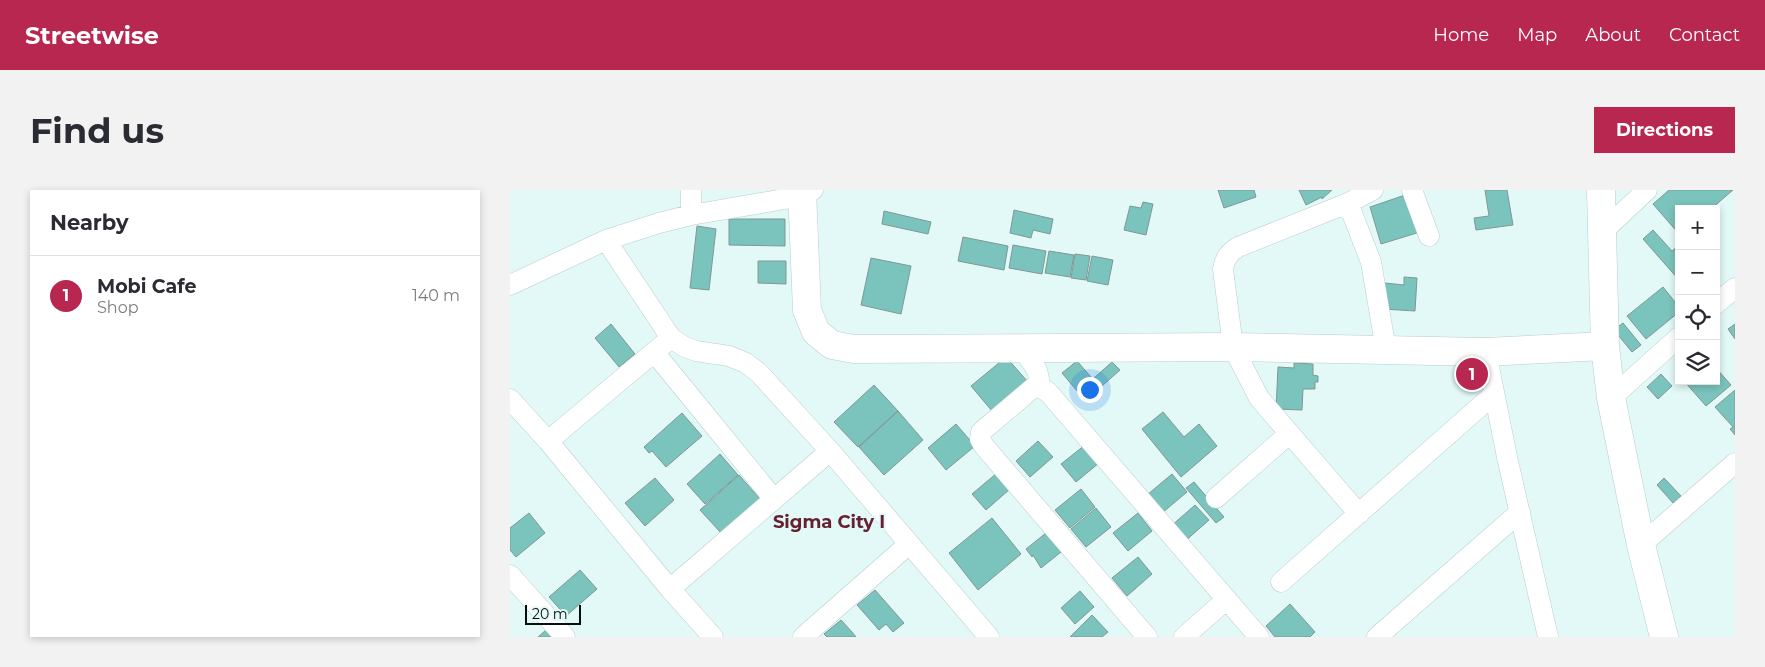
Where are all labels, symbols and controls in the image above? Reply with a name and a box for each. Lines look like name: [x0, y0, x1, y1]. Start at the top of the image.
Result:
text: Streetwise: [25, 21, 159, 50]
text: Home: [1433, 24, 1489, 46]
text: Map: [1517, 24, 1557, 46]
text: About: [1585, 24, 1641, 46]
text: Contact: [1669, 24, 1740, 46]
button: Directions: [1594, 107, 1735, 153]
text: Find us: [30, 109, 164, 152]
map controls: [1675, 205, 1720, 385]
button: +: [1675, 205, 1720, 250]
text: Nearby: [50, 210, 129, 235]
button: −: [1675, 250, 1720, 295]
text: Mobi Cafe: [97, 275, 196, 298]
text: 1: [63, 286, 69, 305]
text: 140 m: [412, 286, 460, 305]
button: locate: [1675, 295, 1720, 340]
text: Shop: [97, 298, 139, 317]
button: layers: [1675, 340, 1720, 385]
pin: 1: [1456, 355, 1488, 393]
your location: [1077, 377, 1103, 403]
district label: Sigma City I: [773, 511, 885, 533]
scale bar: [525, 602, 581, 625]
text: 20 m: [532, 605, 568, 623]

